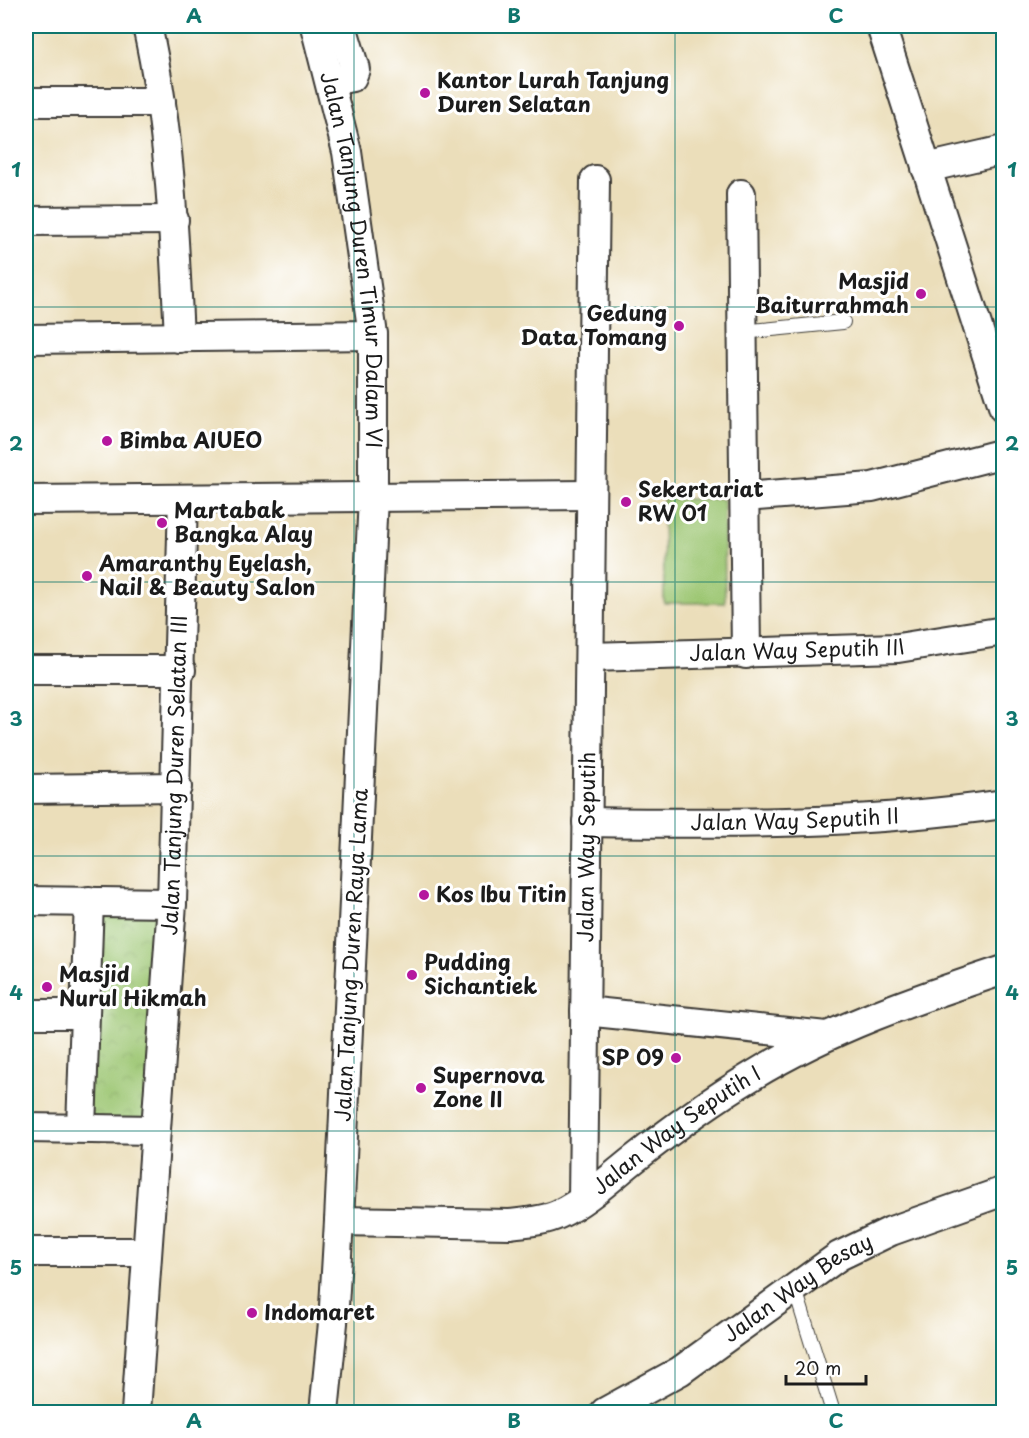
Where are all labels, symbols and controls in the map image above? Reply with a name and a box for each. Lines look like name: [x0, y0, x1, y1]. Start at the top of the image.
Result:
text: A: [186, 0, 202, 30]
text: B: [507, 0, 521, 30]
text: C: [828, 0, 844, 30]
place label: Kantor Lurah Tanjung Duren Selatan: [437, 63, 669, 119]
street label: Jalan Tanjung Duren Timur Dalam VI: [313, 68, 391, 448]
marker: Kantor Lurah Tanjung Duren Selatan: [418, 86, 432, 100]
text: 1: [11, 154, 21, 184]
text: 1: [1007, 154, 1017, 184]
place label: Masjid Baiturrahmah: [755, 264, 909, 320]
marker: Masjid Baiturrahmah: [914, 287, 928, 301]
place label: Gedung Data Tomang: [520, 296, 667, 352]
marker: Gedung Data Tomang: [672, 319, 686, 333]
place label: Bimba AIUEO: [119, 423, 262, 455]
text: 2: [9, 428, 23, 458]
text: 2: [1005, 428, 1019, 458]
marker: Bimba AIUEO: [100, 434, 114, 448]
place label: Sekertariat RW 01: [638, 472, 764, 528]
place label: Martabak Bangka Alay: [174, 493, 313, 549]
marker: Sekertariat RW 01: [619, 495, 633, 509]
marker: Martabak Bangka Alay: [155, 516, 169, 530]
place label: Amaranthy Eyelash, Nail & Beauty Salon: [98, 546, 316, 602]
marker: Amaranthy Eyelash, Nail & Beauty Salon: [80, 569, 94, 583]
street label: Jalan Tanjung Duren Selatan III: [152, 615, 194, 936]
street label: Jalan Way Seputih III: [689, 629, 907, 668]
text: 3: [9, 703, 23, 733]
text: 3: [1005, 703, 1019, 733]
street label: Jalan Way Seputih: [568, 751, 602, 943]
street label: Jalan Tanjung Duren Raya Lama: [325, 787, 375, 1122]
street label: Jalan Way Seputih II: [690, 798, 900, 837]
place label: Kos Ibu Titin: [436, 877, 567, 909]
marker: Kos Ibu Titin: [417, 888, 431, 902]
place label: Pudding Sichantiek: [424, 945, 537, 1001]
place label: Masjid Nurul Hikmah: [59, 957, 207, 1013]
marker: Pudding Sichantiek: [405, 968, 419, 982]
text: 4: [9, 977, 23, 1007]
text: 4: [1005, 977, 1019, 1007]
marker: Masjid Nurul Hikmah: [40, 980, 54, 994]
place label: SP 09: [602, 1040, 664, 1072]
marker: SP 09: [669, 1051, 683, 1065]
street label: Jalan Way Seputih I: [584, 1056, 766, 1201]
place label: Supernova Zone II: [433, 1058, 545, 1114]
marker: Supernova Zone II: [414, 1081, 428, 1095]
street label: Jalan Way Besay: [715, 1224, 878, 1349]
text: 5: [10, 1252, 22, 1282]
text: 5: [1006, 1252, 1018, 1282]
place label: Indomaret: [264, 1295, 375, 1327]
marker: Indomaret: [245, 1306, 259, 1320]
scale bar: [786, 1348, 866, 1386]
text: 20 m: [795, 1354, 841, 1381]
text: A: [186, 1405, 202, 1435]
text: B: [507, 1405, 521, 1435]
text: C: [828, 1405, 844, 1435]

